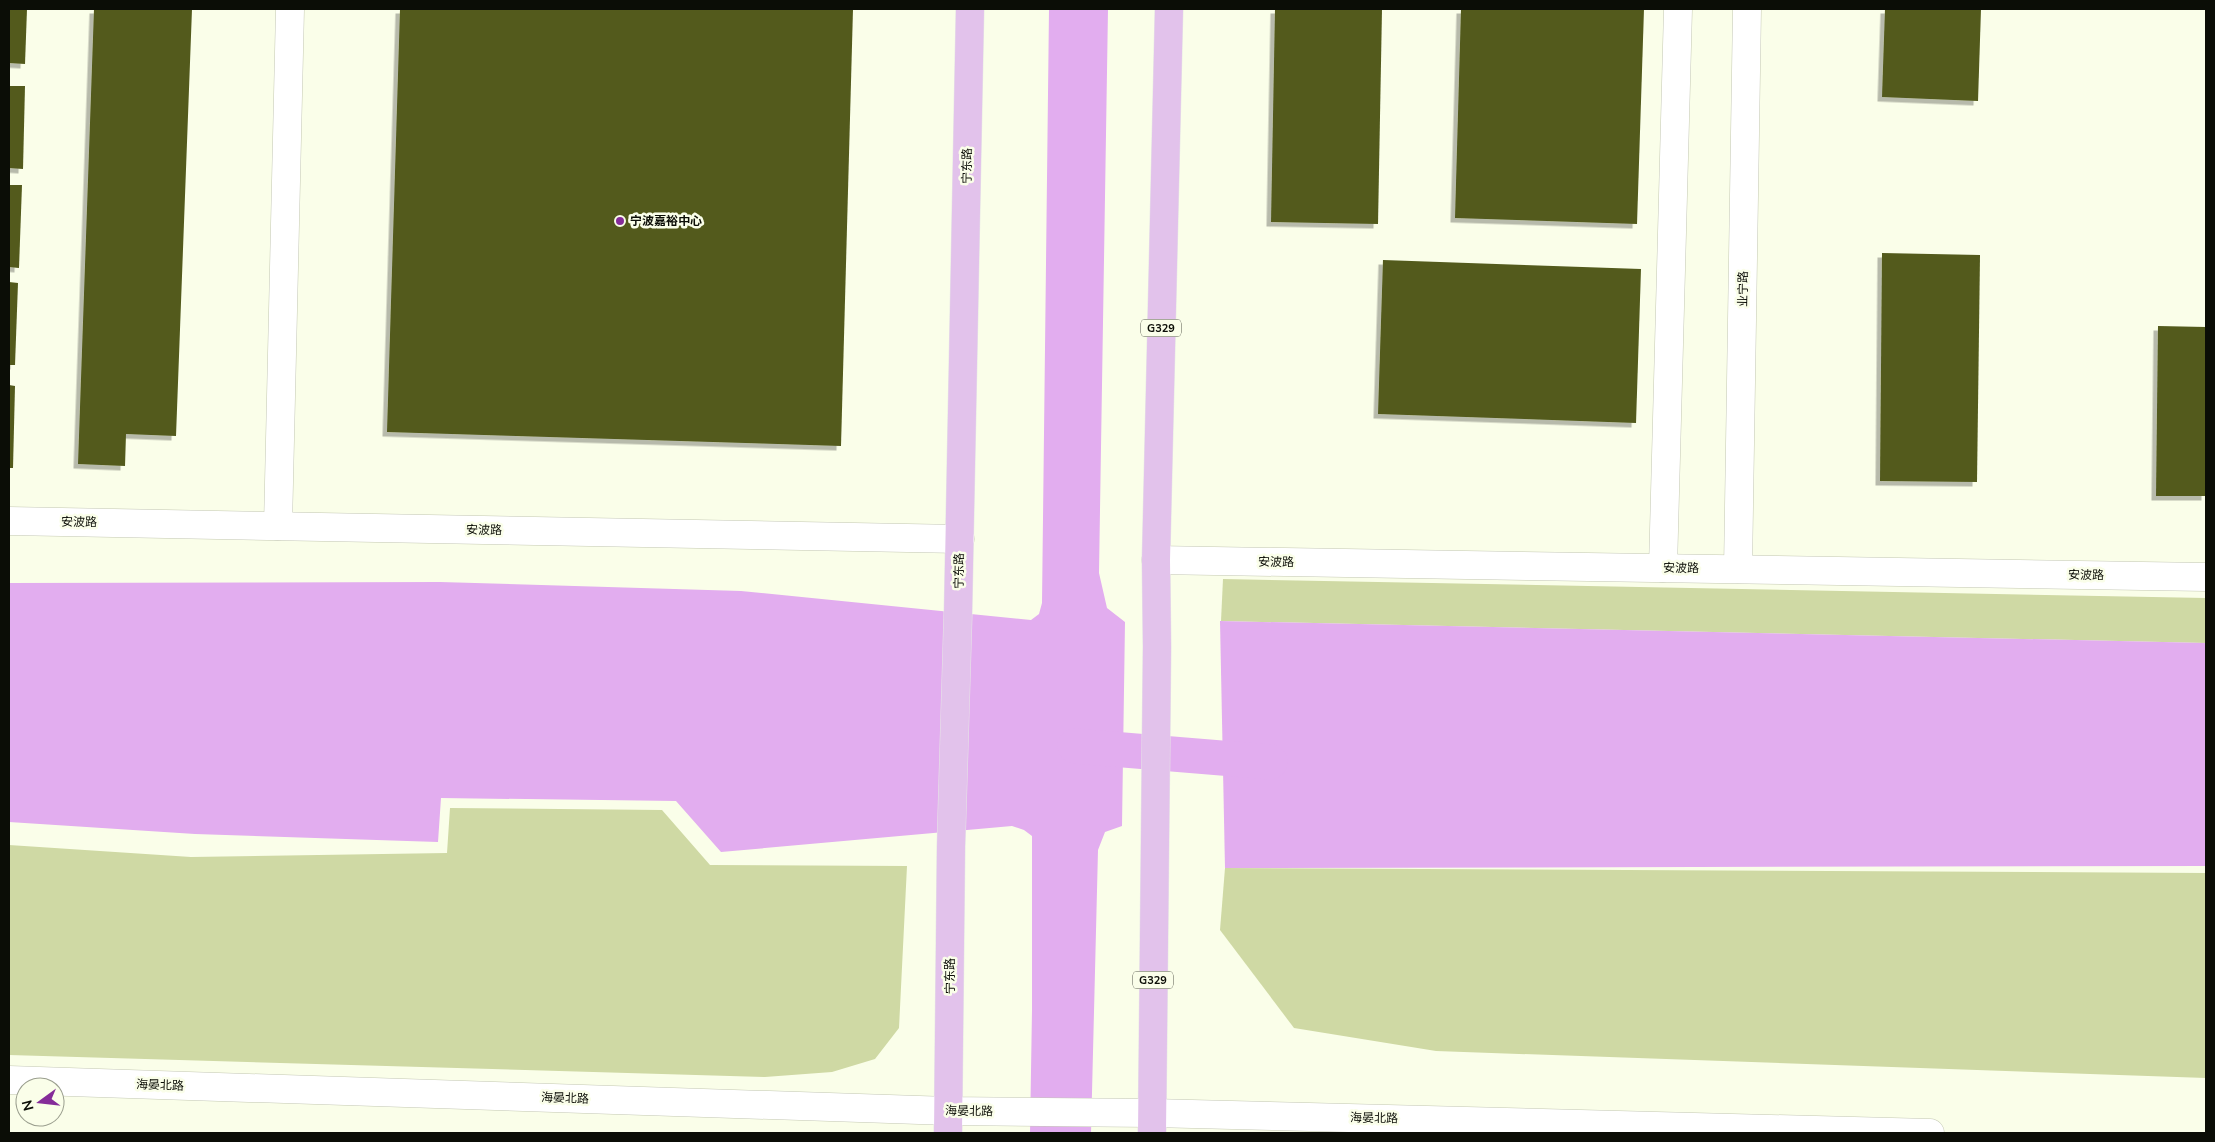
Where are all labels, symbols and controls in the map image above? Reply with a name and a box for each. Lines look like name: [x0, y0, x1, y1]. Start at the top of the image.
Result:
street label: 宁东路: [959, 148, 975, 184]
place label: 宁波嘉裕中心: [630, 213, 702, 229]
marker: 宁波嘉裕中心: [614, 215, 626, 227]
street label: 业宁路: [1735, 271, 1751, 307]
road number: G329: [1141, 319, 1181, 336]
street label: 安波路: [61, 514, 97, 530]
street label: 安波路: [466, 522, 502, 538]
street label: 宁东路: [951, 553, 967, 589]
street label: 安波路: [1258, 554, 1294, 570]
street label: 安波路: [1663, 560, 1699, 576]
street label: 安波路: [2068, 567, 2104, 583]
street label: 宁东路: [942, 958, 958, 994]
road number: G329: [1133, 972, 1173, 988]
street label: 海晏北路: [136, 1076, 184, 1094]
north arrow: [15, 1077, 65, 1127]
street label: 海晏北路: [541, 1089, 589, 1107]
text: N: [17, 1098, 38, 1113]
street label: 海晏北路: [945, 1103, 993, 1119]
street label: 海晏北路: [1350, 1110, 1398, 1126]

